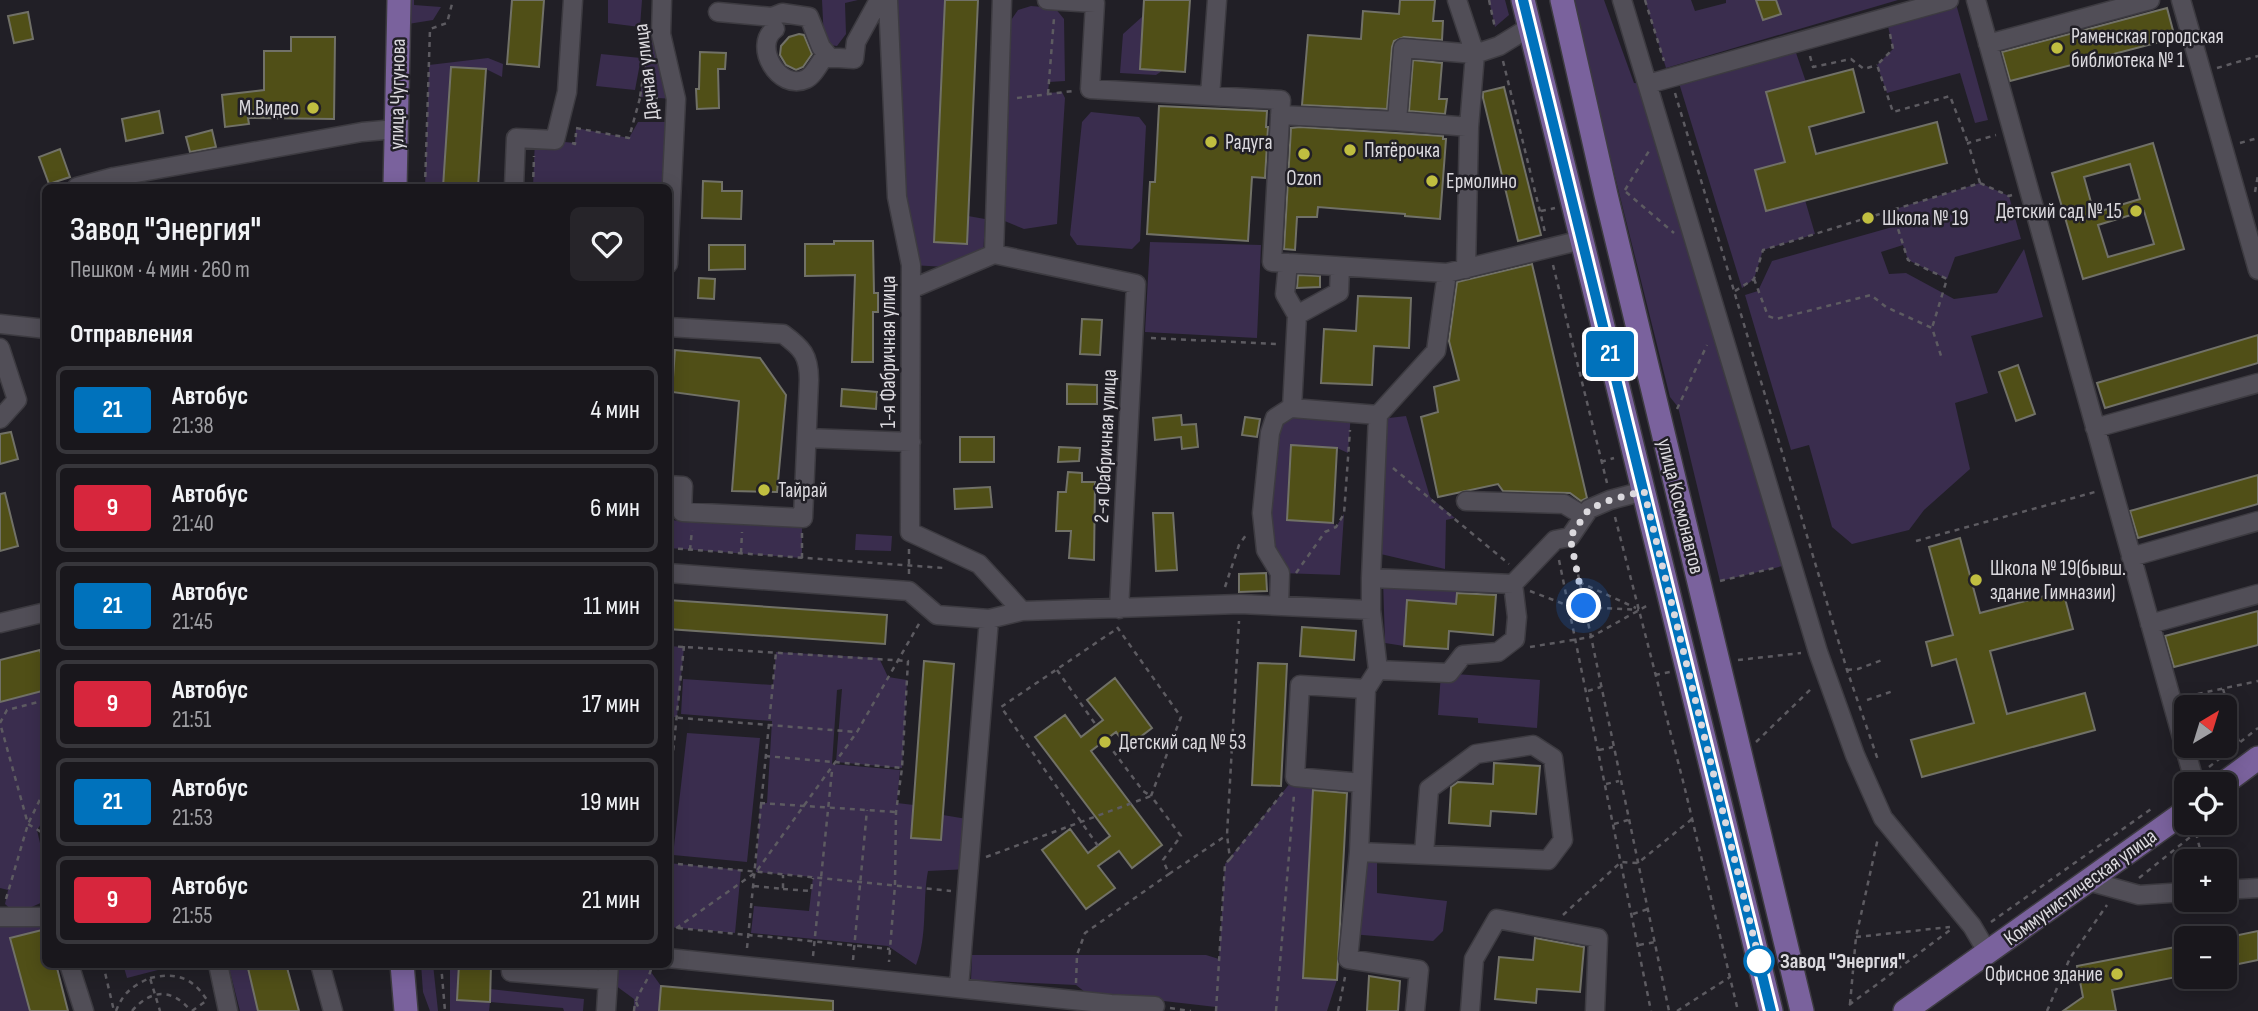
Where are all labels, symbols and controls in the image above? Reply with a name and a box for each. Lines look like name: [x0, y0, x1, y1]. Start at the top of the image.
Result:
street label: Дачная улица: [628, 22, 665, 122]
place label: Раменская городская библиотека № 1: [2071, 24, 2224, 73]
street label: улица Чугунова: [384, 38, 411, 150]
marker: Раменская городская библиотека № 1: [2049, 40, 2065, 56]
place label: М.Видео: [239, 96, 299, 121]
marker: М.Видео: [305, 100, 321, 116]
place label: Радуга: [1225, 130, 1273, 155]
marker: Радуга: [1203, 134, 1219, 150]
place label: Пятёрочка: [1364, 138, 1440, 163]
marker: Пятёрочка: [1342, 142, 1358, 158]
marker: Ozon: [1296, 146, 1312, 162]
place label: Ozon: [1286, 166, 1322, 191]
place label: Ермолино: [1446, 169, 1517, 194]
marker: Ермолино: [1424, 173, 1440, 189]
place label: Детский сад № 15: [1996, 199, 2122, 224]
marker: Детский сад № 15: [2128, 203, 2144, 219]
place label: Школа № 19: [1882, 206, 1968, 231]
button: heart: [570, 207, 644, 281]
text: Завод "Энергия": [70, 210, 261, 250]
marker: Школа № 19: [1860, 210, 1876, 226]
text: Пешком · 4 мин · 260 m: [70, 256, 250, 284]
street label: 1-я Фабричная улица: [876, 276, 901, 428]
text: Отправления: [70, 319, 193, 350]
line badge: 21: [1578, 331, 1642, 377]
text: 21: [1600, 339, 1620, 368]
street label: 2-я Фабричная улица: [1089, 369, 1122, 524]
text: Автобус: [172, 381, 248, 412]
text: 21: [103, 395, 122, 424]
text: 4 мин: [591, 395, 640, 426]
text: 21:38: [172, 412, 214, 440]
street label: улица Космонавтов: [1652, 436, 1709, 576]
place label: Тайрай: [778, 478, 828, 503]
text: Автобус: [172, 479, 248, 510]
marker: Тайрай: [756, 482, 772, 498]
text: 9: [107, 493, 118, 522]
text: 6 мин: [590, 493, 640, 524]
text: 21:40: [172, 510, 214, 538]
place label: Школа № 19(бывш. здание Гимназии): [1990, 556, 2126, 605]
marker: Школа № 19(бывш. здание Гимназии): [1968, 572, 1984, 588]
text: Автобус: [172, 577, 248, 608]
your location: [1566, 588, 1601, 623]
text: 21: [103, 591, 122, 620]
text: 11 мин: [583, 591, 640, 622]
text: 21:45: [172, 608, 213, 636]
text: Автобус: [172, 675, 248, 706]
text: 9: [107, 689, 118, 718]
text: 17 мин: [582, 689, 640, 720]
north arrow: [2174, 695, 2236, 758]
map controls: [2174, 695, 2237, 989]
text: 21:51: [172, 706, 211, 734]
place label: Детский сад № 53: [1119, 730, 1246, 755]
marker: Детский сад № 53: [1097, 734, 1113, 750]
button: locate: [2174, 772, 2237, 835]
text: Автобус: [172, 773, 248, 804]
text: 21: [103, 787, 122, 816]
text: 19 мин: [581, 787, 640, 818]
text: 21:53: [172, 804, 213, 832]
street label: Коммунистическая улица: [1999, 824, 2162, 951]
button: +: [2174, 849, 2237, 912]
text: Автобус: [172, 871, 248, 902]
text: 9: [107, 885, 118, 914]
text: 21 мин: [582, 885, 640, 916]
text: 21:55: [172, 902, 212, 930]
button: −: [2174, 926, 2237, 989]
marker: Завод "Энергия": [1744, 946, 1774, 976]
place label: Завод "Энергия": [1780, 949, 1905, 974]
place label: Офисное здание: [1985, 962, 2103, 987]
marker: Офисное здание: [2109, 966, 2125, 982]

